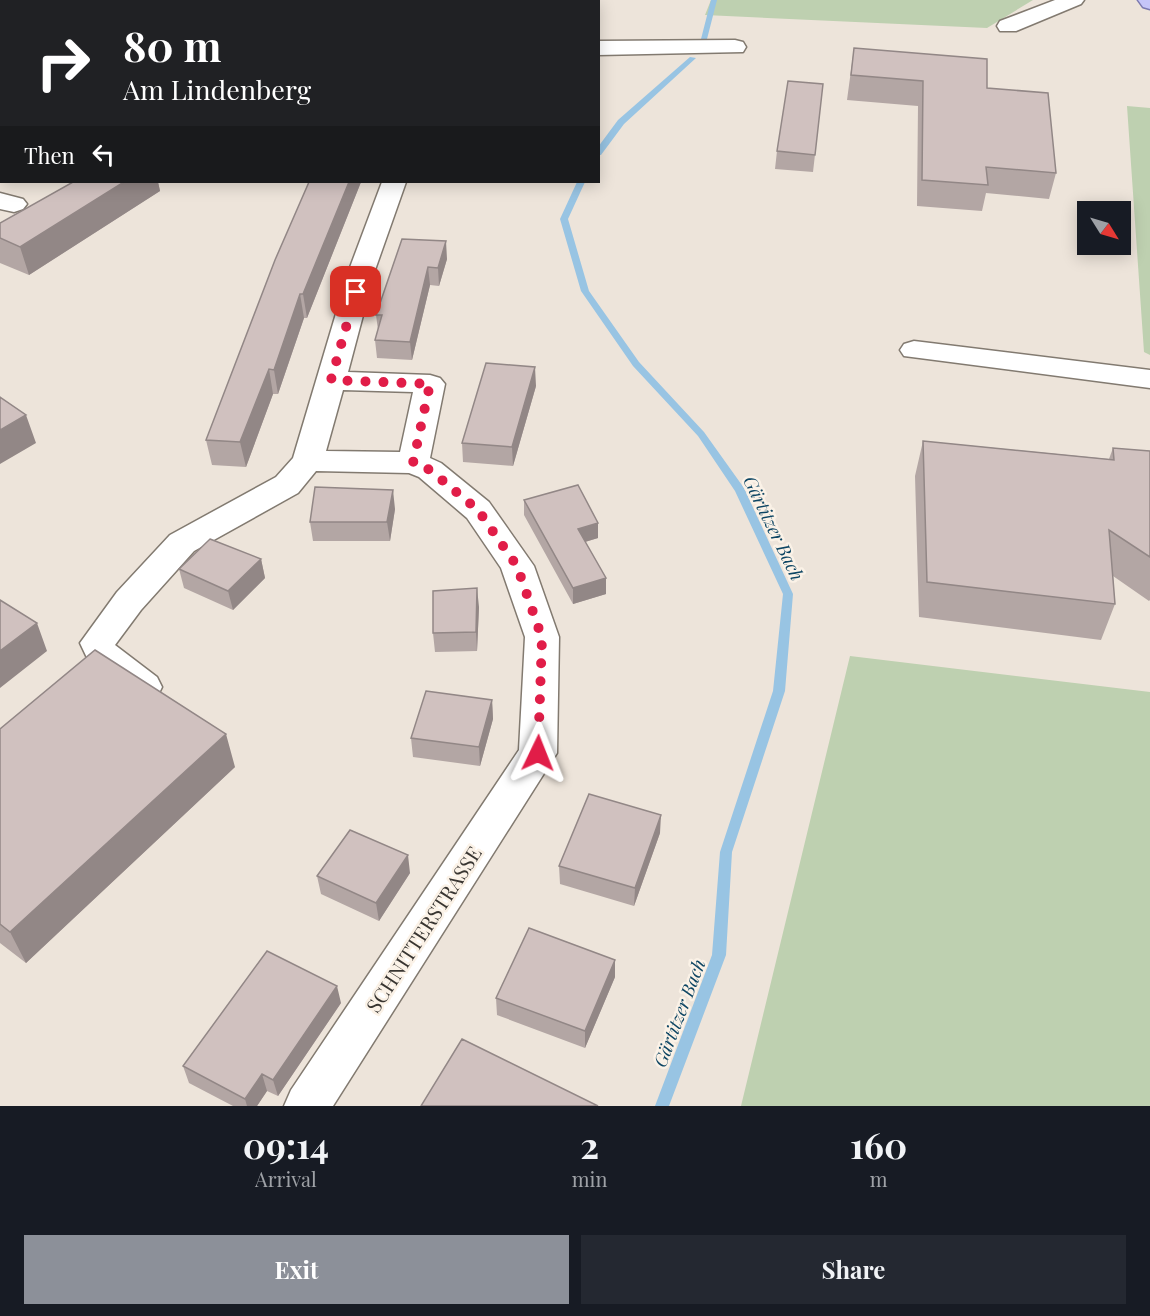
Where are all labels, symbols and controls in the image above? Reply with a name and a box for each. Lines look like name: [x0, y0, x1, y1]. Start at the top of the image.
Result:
text: 80 m: [123, 17, 221, 73]
icon: right: [24, 24, 102, 102]
text: Am Lindenberg: [123, 71, 311, 107]
icon: left: [87, 138, 120, 171]
text: Then: [24, 140, 75, 170]
north arrow: [1077, 201, 1131, 255]
map controls: [1077, 201, 1131, 255]
pin: [330, 266, 381, 317]
icon: arrive: [339, 275, 372, 308]
water label: Gärtitzer Bach: [738, 472, 810, 584]
position arrow: [506, 721, 570, 785]
street label: SCHNITTERSTRASSE: [359, 841, 487, 1017]
water label: Gärtitzer Bach: [647, 956, 711, 1070]
text: 09:14: [243, 1120, 329, 1168]
text: 2: [580, 1120, 599, 1168]
text: 160: [850, 1120, 907, 1168]
text: Arrival: [255, 1165, 317, 1192]
text: min: [572, 1165, 607, 1192]
text: m: [870, 1165, 888, 1192]
button: Exit: [24, 1235, 569, 1304]
button: Share: [581, 1235, 1126, 1304]

